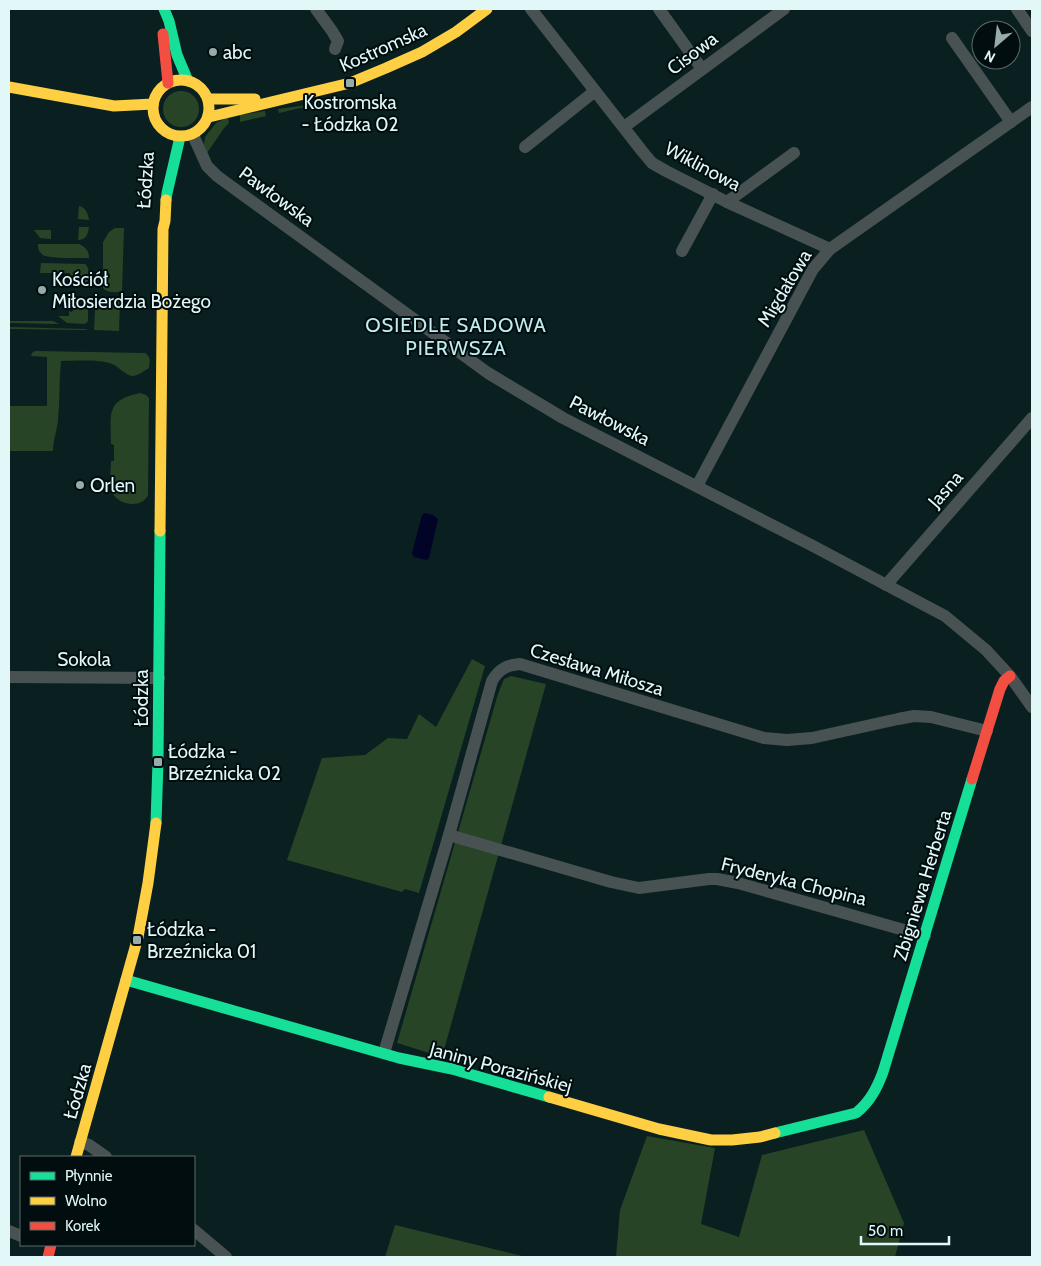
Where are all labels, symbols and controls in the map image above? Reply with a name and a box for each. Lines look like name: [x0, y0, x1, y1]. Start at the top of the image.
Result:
street label: Kostromska: [336, 18, 430, 77]
north arrow: [971, 20, 1021, 70]
street label: Cisowa: [662, 27, 722, 80]
place label: abc: [223, 41, 252, 64]
marker: abc: [207, 46, 219, 58]
text: N: [981, 46, 998, 67]
marker: Kostromska - Łódzka 02: [344, 77, 356, 89]
place label: Kostromska - Łódzka 02: [302, 91, 398, 136]
street label: Wiklinowa: [661, 137, 745, 196]
street label: Łódzka: [132, 151, 159, 209]
street label: Pawłowska: [235, 161, 319, 231]
street label: Migdałowa: [752, 245, 816, 331]
place label: Kościół Miłosierdzia Bożego: [52, 268, 211, 313]
marker: Kościół Miłosierdzia Bożego: [36, 284, 48, 296]
district label: OSIEDLE SADOWA PIERWSZA: [365, 313, 547, 360]
street label: Pawłowska: [566, 390, 654, 451]
street label: Jasna: [922, 466, 968, 513]
place label: Orlen: [90, 474, 135, 497]
marker: Orlen: [74, 479, 86, 491]
street label: Czesława Miłosza: [527, 638, 666, 701]
street label: Sokola: [57, 648, 111, 671]
street label: Łódzka: [130, 669, 153, 727]
place label: Łódzka - Brzeźnicka 02: [168, 740, 281, 785]
marker: Łódzka - Brzeźnicka 02: [152, 756, 164, 768]
street label: Zbigniewa Herberta: [889, 807, 956, 963]
street label: Fryderyka Chopina: [719, 852, 869, 911]
place label: Łódzka - Brzeźnicka 01: [147, 918, 256, 963]
marker: Łódzka - Brzeźnicka 01: [131, 934, 143, 946]
street label: Janiny Porazińskiej: [426, 1037, 575, 1098]
street label: Łódzka: [59, 1061, 96, 1122]
legend: [20, 1156, 195, 1246]
text: Płynnie: [65, 1167, 113, 1185]
text: Wolno: [65, 1192, 107, 1210]
scale bar: [861, 1214, 948, 1246]
text: Korek: [65, 1217, 100, 1235]
text: 50 m: [868, 1222, 903, 1240]

